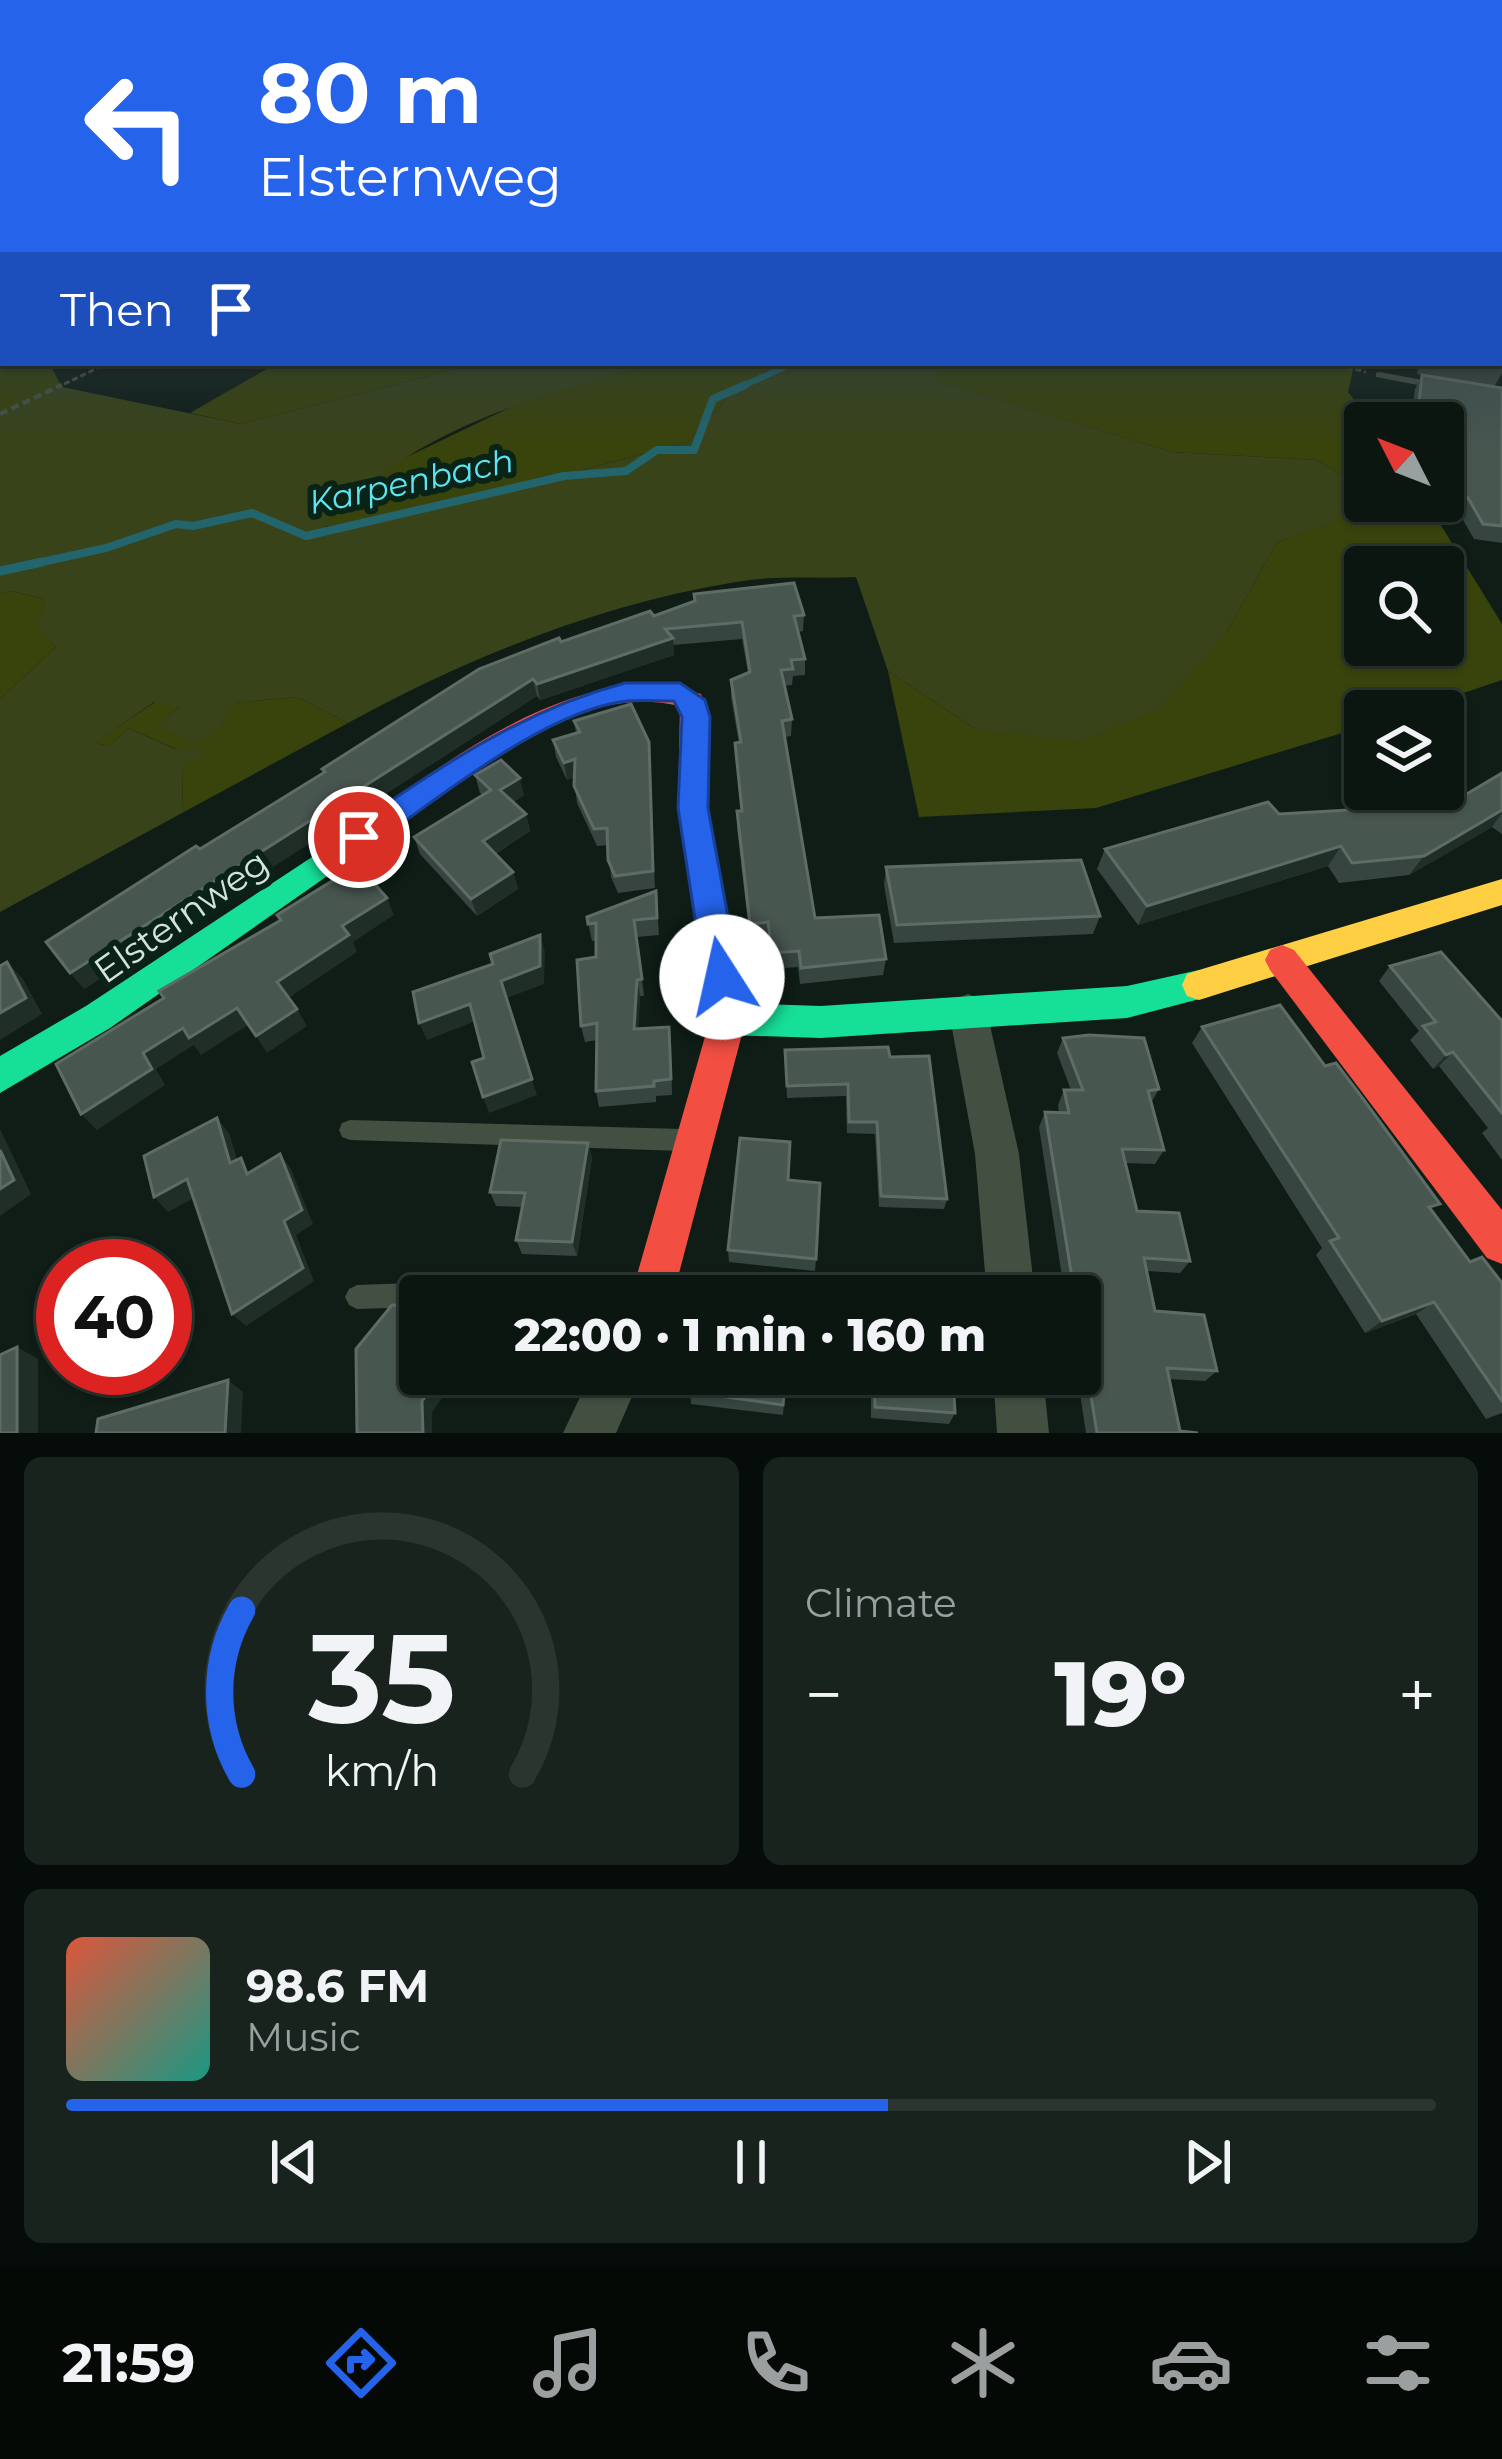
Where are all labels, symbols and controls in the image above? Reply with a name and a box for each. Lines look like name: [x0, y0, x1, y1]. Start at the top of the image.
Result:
text: 80 m: [258, 42, 482, 144]
icon: left: [60, 48, 216, 204]
text: Elsternweg: [258, 144, 562, 210]
icon: arrive: [198, 276, 264, 342]
text: Then: [60, 282, 174, 337]
north arrow: [1344, 402, 1464, 522]
map controls: [1344, 402, 1464, 810]
water label: Karpenbach: [305, 440, 517, 522]
button: search: [1344, 546, 1464, 666]
button: layers: [1344, 690, 1464, 810]
pin: [308, 786, 410, 888]
icon: arrive: [326, 804, 392, 870]
street label: Elsternweg: [85, 840, 277, 992]
position arrow: [659, 914, 785, 1040]
speed limit sign: 40: [36, 1239, 192, 1395]
text: 22:00 · 1 min · 160 m: [514, 1307, 986, 1362]
text: Climate: [805, 1579, 957, 1627]
text: 35: [307, 1602, 455, 1754]
text: 19°: [1054, 1639, 1187, 1749]
text: −: [805, 1654, 843, 1735]
text: +: [1398, 1654, 1436, 1735]
text: km/h: [324, 1744, 439, 1797]
text: 98.6 FM: [246, 1958, 429, 2013]
text: Music: [246, 2013, 361, 2061]
icon: previous: [261, 2129, 327, 2195]
icon: pause: [718, 2129, 784, 2195]
icon: next: [1175, 2129, 1241, 2195]
icon: directions: [319, 2321, 403, 2405]
icon: music: [526, 2321, 610, 2405]
icon: phone: [734, 2321, 818, 2405]
icon: climate: [941, 2321, 1025, 2405]
icon: car: [1149, 2321, 1233, 2405]
icon: filters: [1356, 2321, 1440, 2405]
text: 21:59: [62, 2330, 195, 2396]

